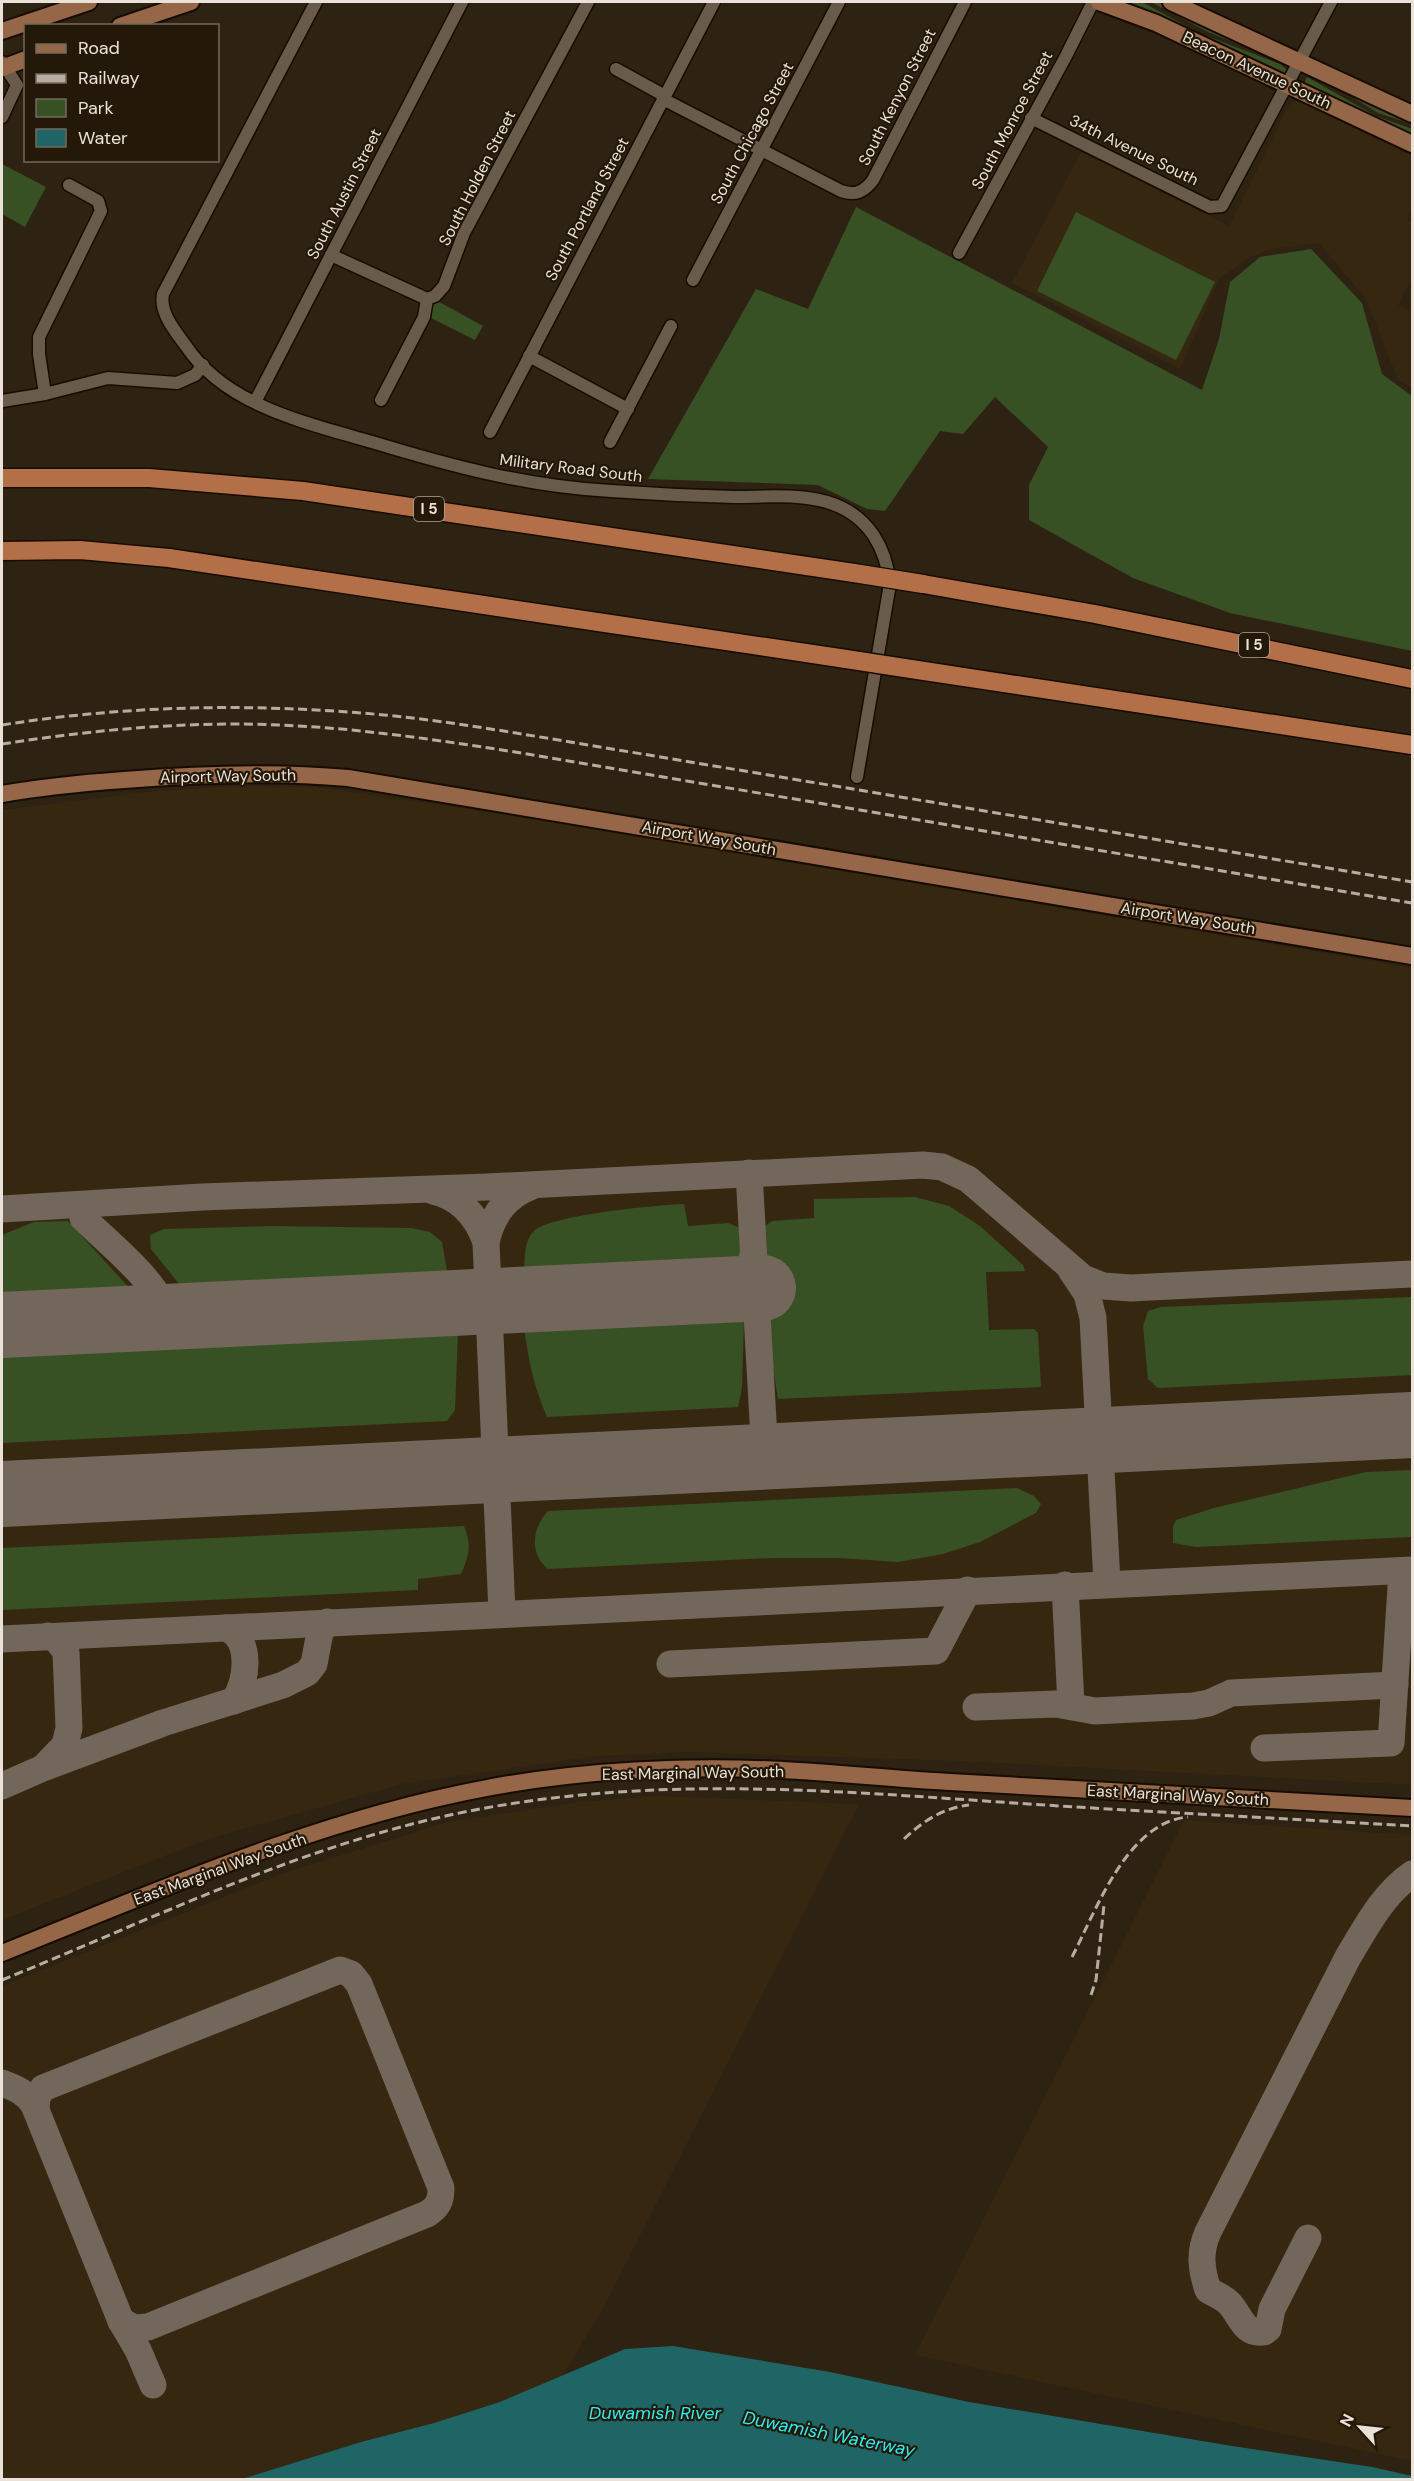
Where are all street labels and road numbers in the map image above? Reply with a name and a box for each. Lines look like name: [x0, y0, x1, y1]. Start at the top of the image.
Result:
street label: South Kenyon Street: [853, 25, 941, 169]
street label: Beacon Avenue South: [1179, 26, 1335, 114]
street label: South Monroe Street: [967, 47, 1057, 193]
street label: South Chicago Street: [706, 58, 798, 208]
street label: South Holden Street: [434, 107, 520, 249]
street label: 34th Avenue South: [1066, 110, 1202, 190]
street label: South Austin Street: [302, 125, 386, 263]
street label: South Portland Street: [540, 134, 634, 284]
street label: Military Road South: [498, 449, 644, 487]
road number: I 5: [414, 497, 444, 521]
road number: I 5: [1239, 633, 1269, 657]
street label: Airport Way South: [160, 764, 296, 788]
street label: Airport Way South: [640, 816, 778, 860]
street label: Airport Way South: [1119, 897, 1257, 939]
street label: East Marginal Way South: [602, 1761, 784, 1785]
street label: East Marginal Way South: [1087, 1780, 1269, 1810]
street label: East Marginal Way South: [131, 1828, 309, 1910]

